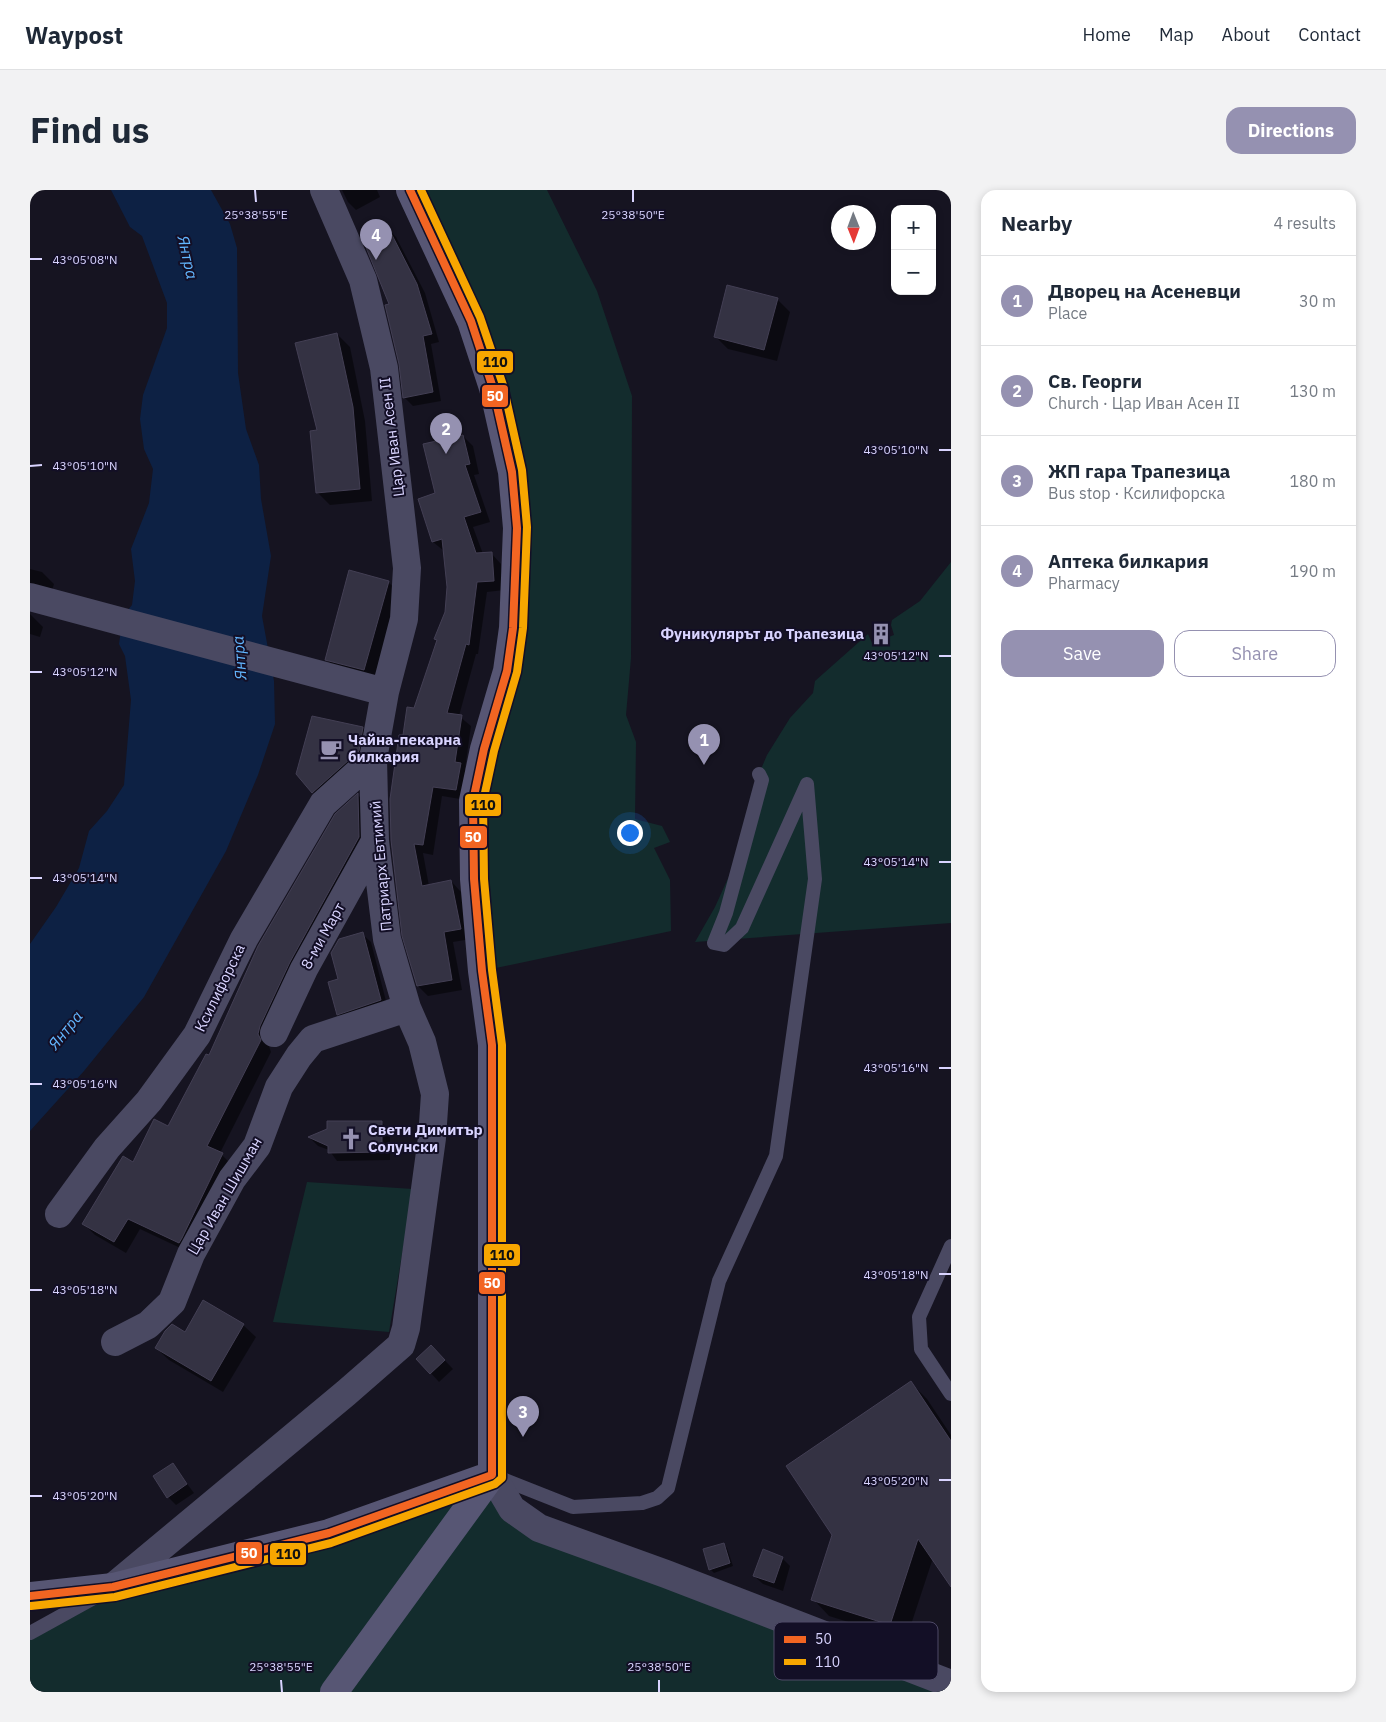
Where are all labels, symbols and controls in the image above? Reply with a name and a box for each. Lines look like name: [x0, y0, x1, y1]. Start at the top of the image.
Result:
text: Waypost: [25, 19, 123, 51]
text: Home: [1083, 23, 1131, 46]
text: Map: [1159, 23, 1194, 46]
text: About: [1222, 23, 1270, 46]
text: Contact: [1298, 23, 1361, 46]
text: Find us: [30, 107, 149, 153]
button: Directions: [1226, 107, 1356, 154]
north arrow: [831, 205, 876, 250]
map controls: [891, 205, 936, 295]
button: +: [891, 205, 936, 250]
text: 25°38'55"E: [224, 207, 288, 222]
text: 25°38'50"E: [601, 207, 665, 222]
text: Nearby: [1001, 209, 1072, 237]
text: 4 results: [1273, 213, 1336, 233]
pin: 4: [360, 219, 392, 260]
water label: Янтра: [173, 232, 203, 281]
button: −: [891, 250, 936, 295]
text: 43°05'08"N: [52, 252, 118, 267]
text: Дворец на Асеневци: [1048, 279, 1241, 303]
text: 1: [1012, 291, 1022, 311]
text: 30 m: [1299, 291, 1336, 311]
text: Place: [1048, 303, 1087, 323]
line badge: 110: [476, 350, 514, 374]
text: 110: [482, 353, 508, 371]
text: Св. Георги: [1048, 369, 1142, 393]
street label: Цар Иван Асен II: [375, 376, 408, 498]
text: 2: [1012, 381, 1022, 401]
text: 130 m: [1289, 381, 1336, 401]
line badge: 50: [481, 384, 509, 408]
text: 50: [487, 387, 503, 405]
text: Church · Цар Иван Асен II: [1048, 393, 1240, 413]
pin: 2: [430, 413, 462, 454]
text: 43°05'10"N: [863, 442, 929, 457]
text: 43°05'10"N: [52, 458, 118, 473]
text: ЖП гара Трапезица: [1048, 459, 1230, 483]
text: 3: [1012, 471, 1022, 491]
text: 180 m: [1289, 471, 1336, 491]
text: Bus stop · Ксилифорска: [1048, 483, 1225, 503]
text: Аптека билкария: [1048, 549, 1209, 573]
text: 4: [1012, 561, 1022, 581]
text: 190 m: [1289, 561, 1336, 581]
text: Pharmacy: [1048, 573, 1120, 593]
building icon: Фуникулярът до Трапезица: [868, 621, 894, 647]
place label: Фуникулярът до Трапезица: [661, 624, 864, 643]
button: Save: [1001, 630, 1164, 677]
button: Share: [1174, 630, 1336, 677]
water label: Янтра: [227, 635, 251, 682]
text: 43°05'12"N: [863, 648, 929, 663]
text: 43°05'12"N: [52, 664, 118, 679]
pin: 1: [688, 724, 720, 765]
place label: Чайна-пекарна билкария: [348, 730, 462, 766]
cafe icon: Чайна-пекарна билкария: [318, 736, 344, 762]
line badge: 110: [464, 793, 502, 817]
text: 110: [470, 796, 496, 814]
street label: Патриарх Евтимий: [365, 800, 396, 932]
your location: [617, 820, 643, 846]
line badge: 50: [459, 825, 488, 849]
text: 50: [465, 828, 481, 846]
text: 43°05'14"N: [863, 854, 929, 869]
text: 43°05'14"N: [52, 870, 118, 885]
street label: 8-ми Март: [296, 899, 349, 973]
street label: Ксилифорска: [190, 941, 249, 1035]
water label: Янтра: [43, 1006, 87, 1054]
text: 43°05'16"N: [863, 1060, 929, 1075]
text: 43°05'16"N: [52, 1076, 118, 1091]
place label: Свети Димитър Солунски: [368, 1120, 483, 1156]
church icon: Свети Димитър Солунски: [338, 1126, 364, 1152]
street label: Цар Иван Шишман: [183, 1133, 266, 1258]
line badge: 110: [483, 1243, 521, 1267]
text: 110: [489, 1246, 515, 1264]
text: 43°05'18"N: [863, 1267, 929, 1282]
line badge: 50: [478, 1271, 506, 1295]
text: 50: [484, 1274, 500, 1292]
text: 43°05'18"N: [52, 1282, 118, 1297]
pin: 3: [507, 1396, 539, 1437]
text: 43°05'20"N: [863, 1473, 929, 1488]
text: 43°05'20"N: [52, 1488, 118, 1503]
line badge: 50: [235, 1541, 263, 1565]
line badge: 110: [269, 1542, 307, 1566]
text: 50: [241, 1544, 257, 1562]
text: 110: [275, 1545, 301, 1563]
legend: [774, 1622, 938, 1680]
text: 50: [815, 1630, 832, 1648]
text: 110: [815, 1653, 840, 1671]
text: 25°38'55"E: [249, 1659, 313, 1674]
text: 25°38'50"E: [627, 1659, 691, 1674]

